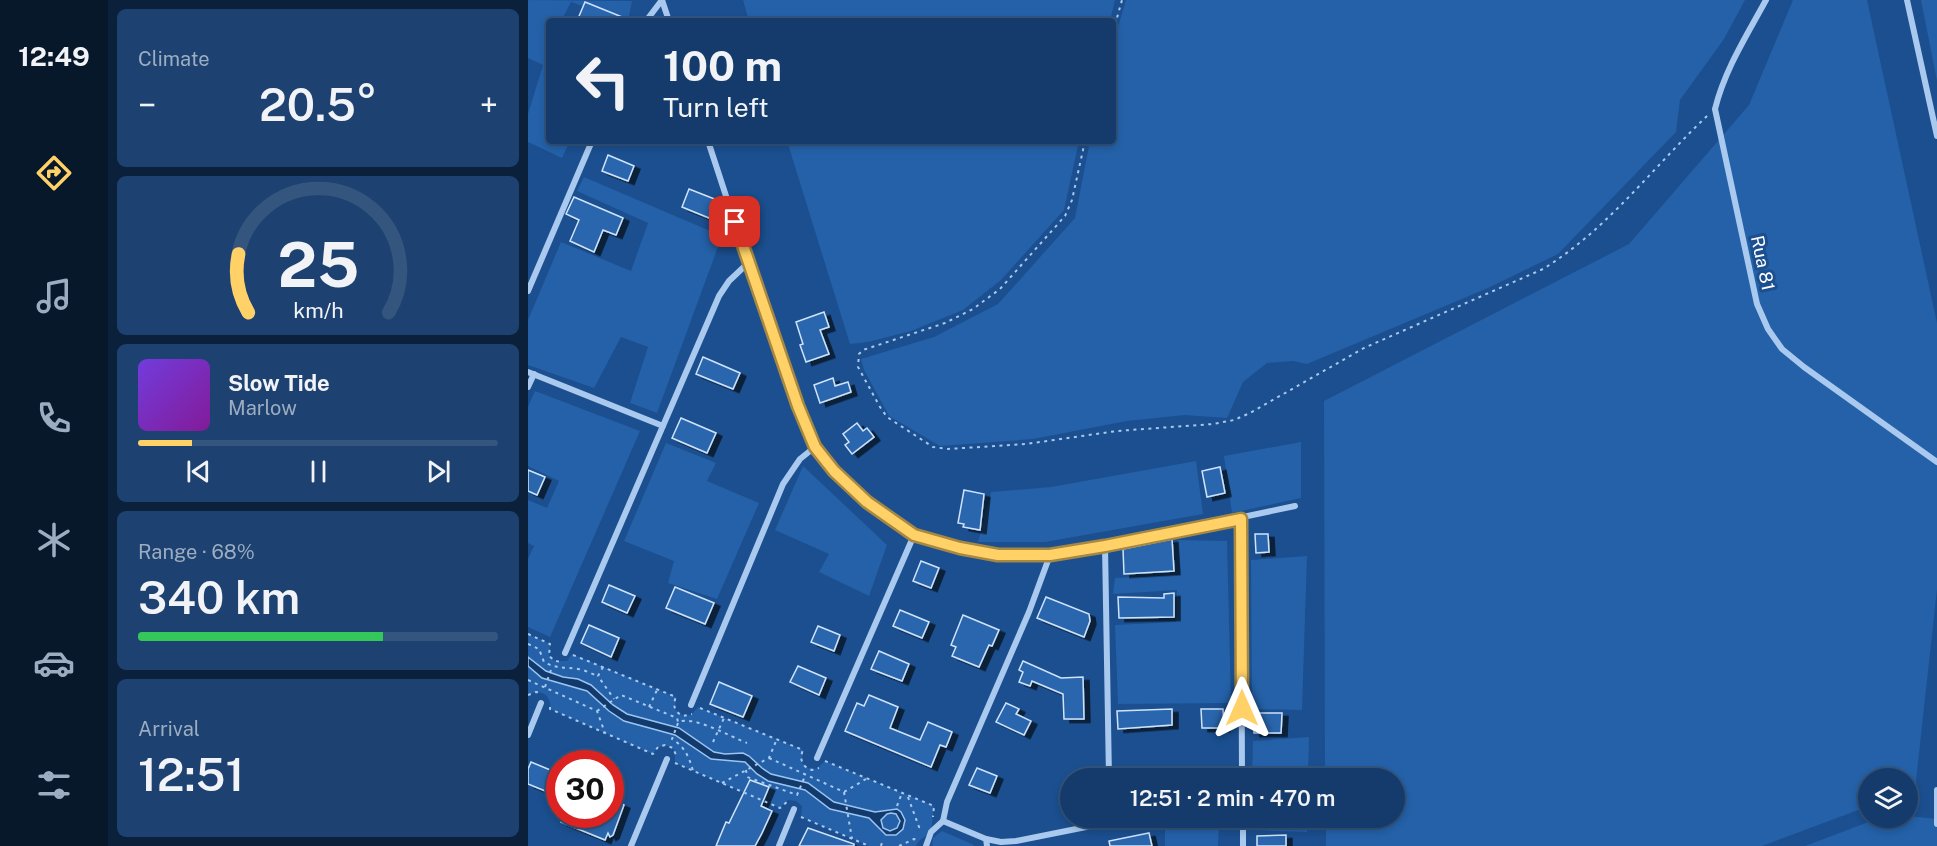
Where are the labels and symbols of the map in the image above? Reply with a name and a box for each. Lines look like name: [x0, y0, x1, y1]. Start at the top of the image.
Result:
pin: [709, 196, 760, 247]
street label: Rua 81: [1747, 234, 1779, 292]
position arrow: [1210, 676, 1274, 740]
speed limit sign: 30: [546, 750, 624, 828]

